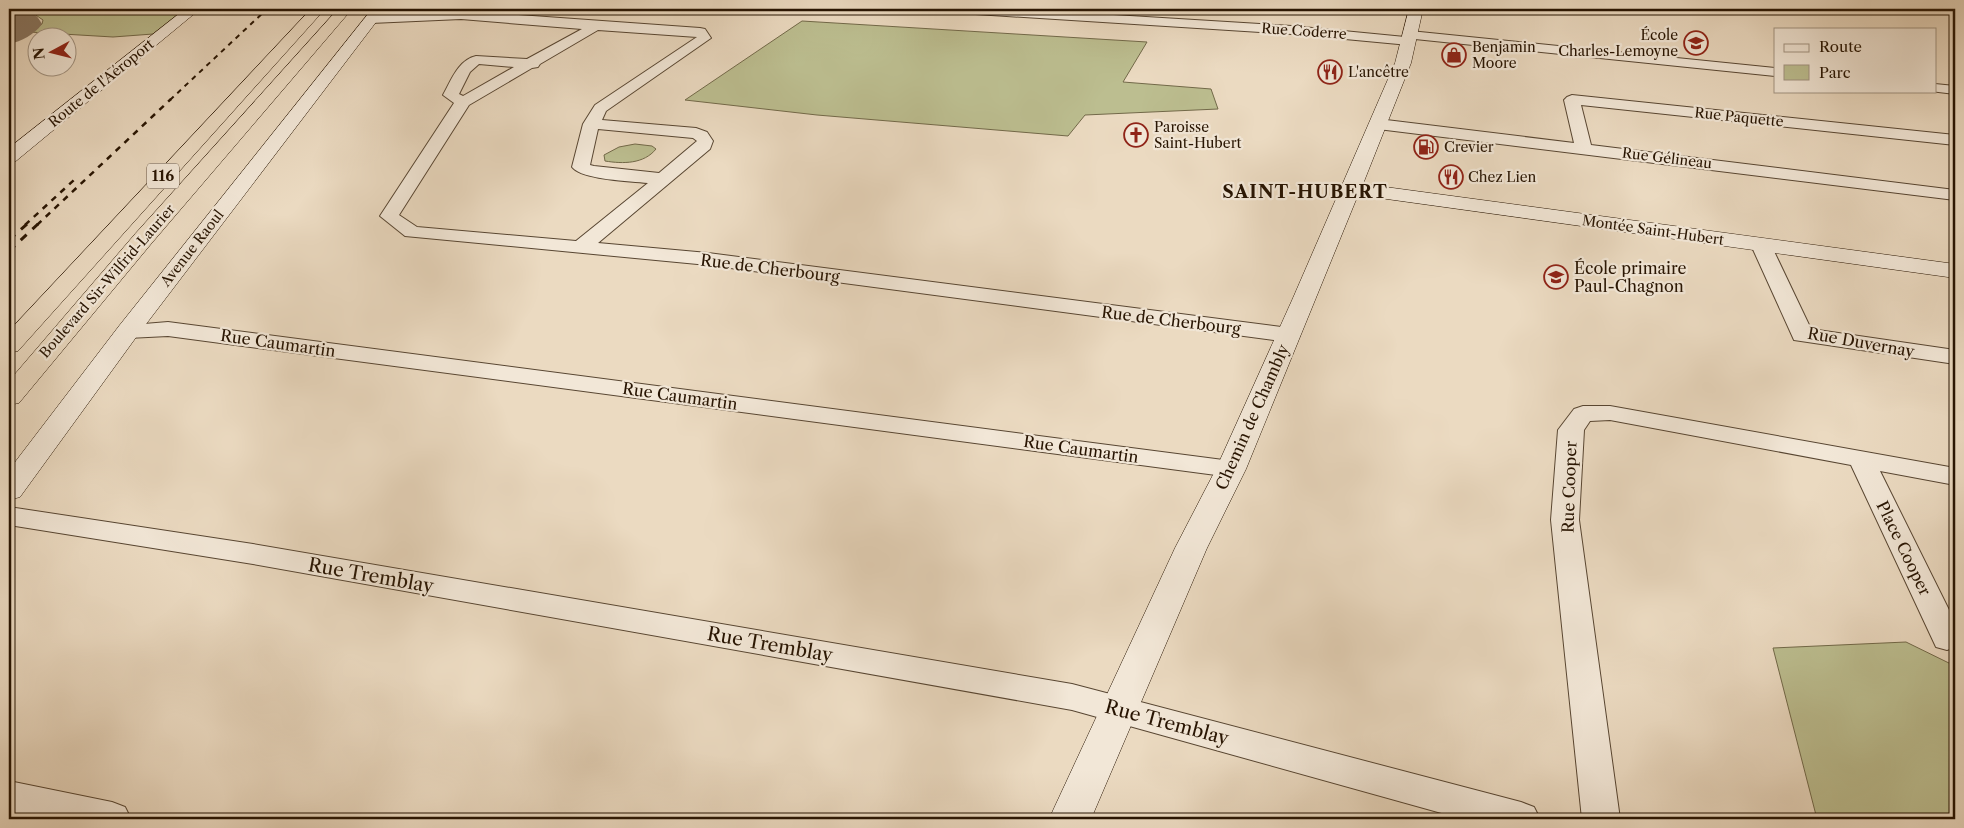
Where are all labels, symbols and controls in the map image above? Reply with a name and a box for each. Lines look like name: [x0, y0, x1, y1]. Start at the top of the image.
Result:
street label: Rue Coderre: [1261, 19, 1347, 43]
place label: École Charles-Lemoyne: [1558, 26, 1678, 60]
north arrow: [28, 28, 78, 78]
legend: [1774, 28, 1936, 92]
school or university icon: École Charles-Lemoyne: [1683, 30, 1709, 56]
street label: Route de l'Aéroport: [45, 35, 157, 131]
text: Route: [1819, 37, 1862, 56]
place label: Benjamin Moore: [1472, 38, 1536, 72]
shop icon: Benjamin Moore: [1441, 42, 1467, 68]
text: N: [29, 46, 49, 61]
restaurant icon: L'ancêtre: [1317, 59, 1343, 85]
place label: L'ancêtre: [1348, 63, 1409, 81]
text: Parc: [1819, 63, 1851, 82]
street label: Rue Paquette: [1694, 103, 1785, 131]
place label: Paroisse Saint-Hubert: [1154, 118, 1242, 152]
church icon: Paroisse Saint-Hubert: [1123, 122, 1149, 148]
fuel station icon: Crevier: [1413, 134, 1439, 160]
place label: Crevier: [1444, 138, 1494, 156]
street label: Rue Gélineau: [1621, 144, 1713, 172]
road number: 116: [147, 164, 179, 188]
restaurant icon: Chez Lien: [1438, 164, 1464, 190]
place label: Chez Lien: [1468, 168, 1537, 186]
district label: SAINT-HUBERT: [1222, 181, 1388, 203]
street label: Boulevard Sir-Wilfrid-Laurier: [35, 200, 179, 362]
street label: Avenue Raoul: [156, 206, 228, 291]
street label: Montée Saint-Hubert: [1581, 211, 1725, 249]
street label: Rue de Cherbourg: [699, 250, 841, 287]
place label: École primaire Paul-Chagnon: [1574, 258, 1686, 296]
school or university icon: École primaire Paul-Chagnon: [1543, 264, 1569, 290]
street label: Rue de Cherbourg: [1100, 302, 1242, 339]
street label: Rue Duvernay: [1806, 323, 1917, 361]
street label: Rue Caumartin: [219, 325, 337, 361]
street label: Chemin de Chambly: [1211, 340, 1294, 493]
street label: Rue Caumartin: [621, 378, 739, 414]
street label: Rue Caumartin: [1022, 431, 1140, 467]
street label: Rue Cooper: [1557, 440, 1581, 533]
street label: Place Cooper: [1872, 497, 1936, 599]
street label: Rue Tremblay: [306, 553, 436, 598]
street label: Rue Tremblay: [705, 622, 835, 667]
street label: Rue Tremblay: [1102, 695, 1232, 750]

